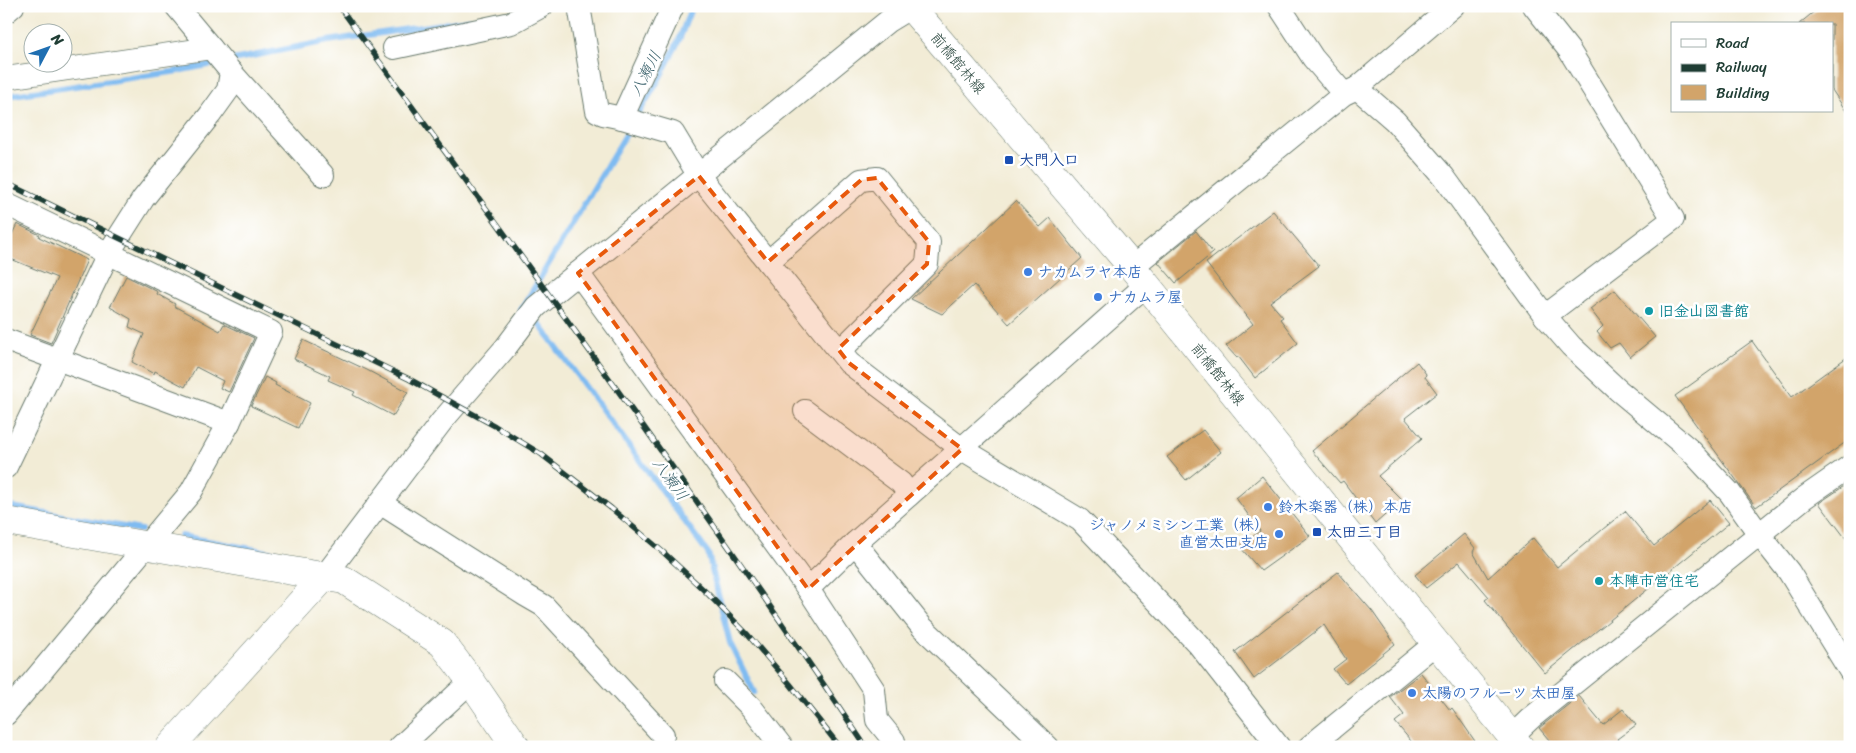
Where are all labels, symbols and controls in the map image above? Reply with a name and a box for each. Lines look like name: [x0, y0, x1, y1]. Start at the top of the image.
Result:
north arrow: [22, 22, 72, 72]
legend: [1671, 22, 1834, 112]
street label: 前橋館林線: [924, 26, 992, 100]
text: N: [44, 27, 70, 52]
text: Road: [1716, 30, 1749, 56]
water label: 八瀬川: [621, 45, 670, 101]
text: Railway: [1716, 54, 1767, 80]
text: Building: [1716, 80, 1770, 106]
place label: 大門入口: [1019, 147, 1079, 173]
marker: 大門入口: [1003, 154, 1015, 166]
place label: ナカムラヤ本店: [1038, 259, 1142, 285]
marker: ナカムラヤ本店: [1022, 266, 1034, 278]
place label: ナカムラ屋: [1108, 284, 1182, 310]
marker: ナカムラ屋: [1092, 291, 1104, 303]
place label: 旧金山図書館: [1659, 298, 1749, 324]
marker: 旧金山図書館: [1643, 305, 1655, 317]
street label: 前橋館林線: [1184, 337, 1252, 411]
water label: 八瀬川: [645, 451, 696, 507]
place label: 鈴木楽器（株）本店: [1278, 494, 1413, 520]
marker: 鈴木楽器（株）本店: [1262, 501, 1274, 513]
place label: ジャノメミシン工業（株） 直営太田支店: [1089, 512, 1269, 555]
place label: 太田三丁目: [1327, 519, 1402, 545]
marker: 太田三丁目: [1311, 526, 1323, 538]
marker: ジャノメミシン工業（株） 直営太田支店: [1273, 528, 1285, 540]
place label: 本陣市営住宅: [1609, 568, 1699, 594]
marker: 本陣市営住宅: [1593, 575, 1605, 587]
place label: 太陽のフルーツ 太田屋: [1422, 680, 1576, 706]
marker: 太陽のフルーツ 太田屋: [1406, 687, 1418, 699]

